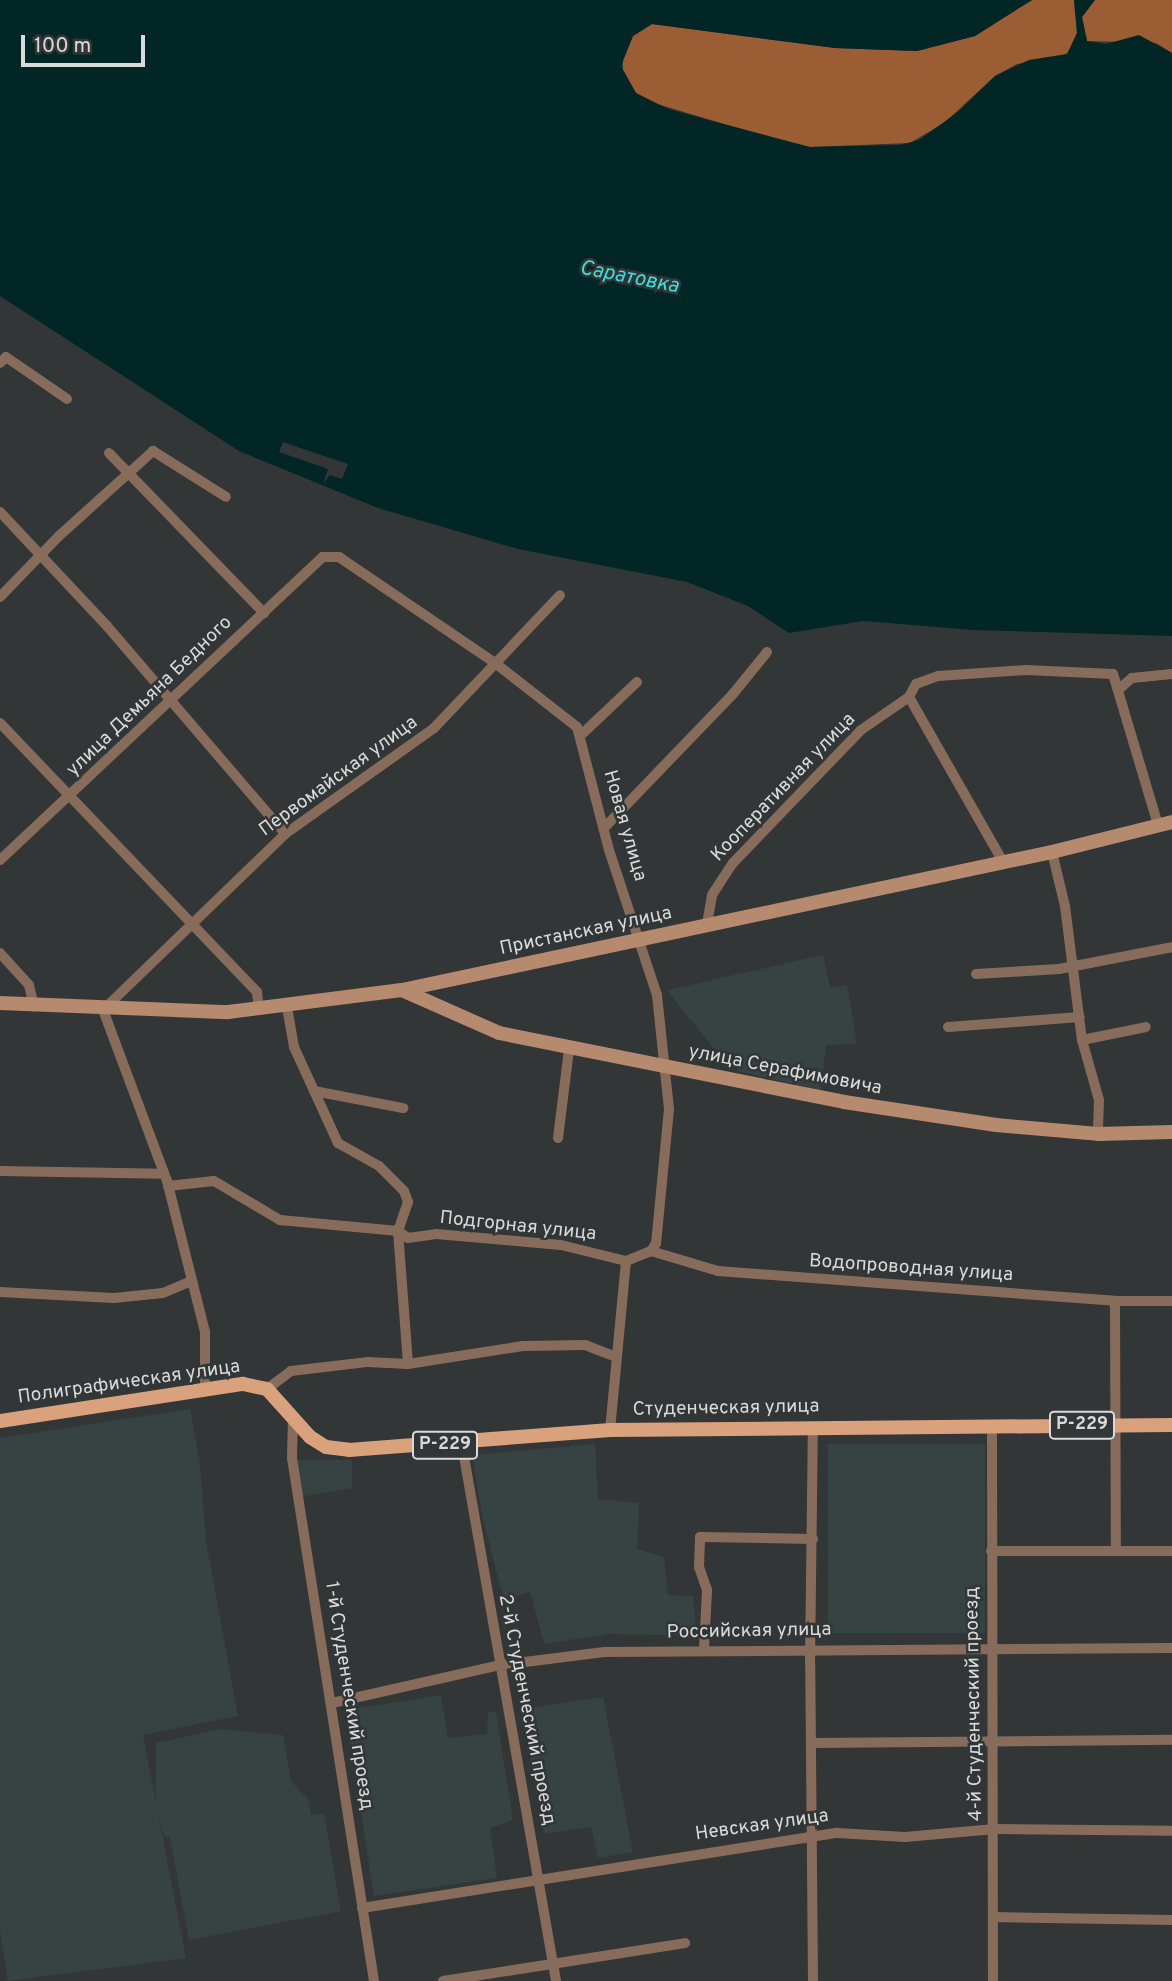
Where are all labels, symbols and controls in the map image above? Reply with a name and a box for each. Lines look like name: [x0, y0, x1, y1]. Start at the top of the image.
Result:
scale bar: [24, 21, 149, 65]
text: 100 m: [34, 33, 91, 60]
water label: Саратовка: [577, 256, 681, 300]
street label: улица Демьяна Бедного: [63, 612, 237, 782]
street label: Кооперативная улица: [707, 709, 861, 867]
street label: Первомайская улица: [255, 712, 423, 842]
street label: Новая улица: [597, 768, 651, 884]
street label: Пристанская улица: [498, 903, 674, 961]
street label: улица Серафимовича: [686, 1041, 884, 1101]
street label: Подгорная улица: [439, 1207, 597, 1247]
street label: Водопроводная улица: [808, 1250, 1014, 1288]
street label: Полиграфическая улица: [16, 1356, 242, 1410]
street label: Студенческая улица: [632, 1396, 820, 1422]
road number: Р-229: [1049, 1410, 1115, 1440]
road number: Р-229: [412, 1430, 478, 1460]
street label: 1-й Студенческий проезд: [319, 1580, 377, 1812]
street label: 4-й Студенческий проезд: [962, 1586, 988, 1822]
street label: 2-й Студенческий проезд: [492, 1593, 560, 1827]
street label: Российская улица: [666, 1619, 832, 1645]
street label: Невская улица: [694, 1805, 830, 1847]

